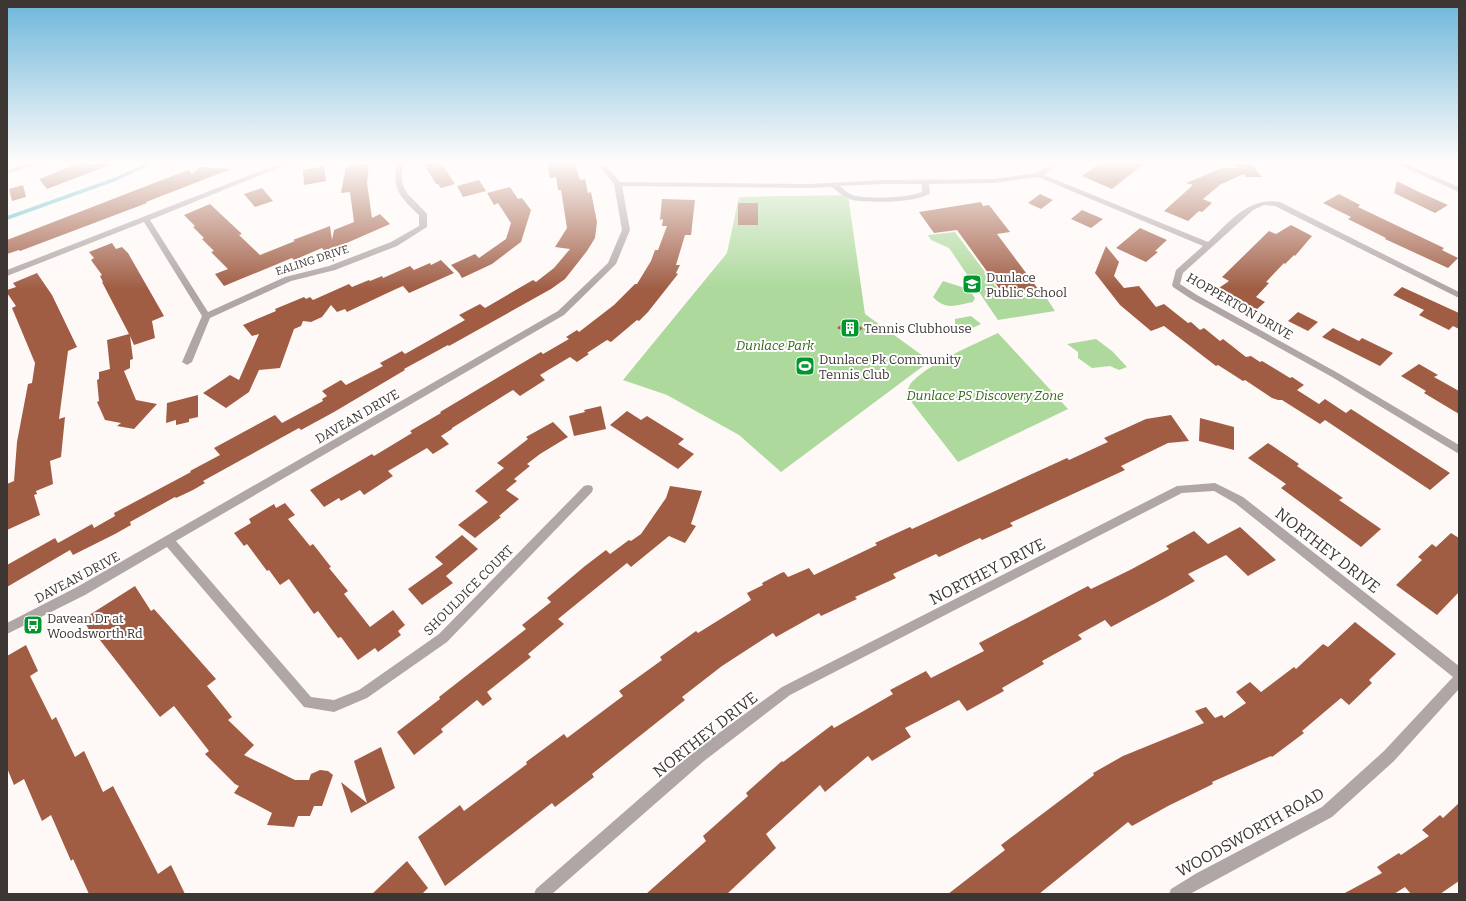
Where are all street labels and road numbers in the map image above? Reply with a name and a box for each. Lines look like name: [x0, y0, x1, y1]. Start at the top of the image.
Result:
street label: EALING DRIVE: [274, 242, 350, 278]
street label: HOPPERTON DRIVE: [1184, 270, 1295, 343]
street label: DAVEAN DRIVE: [313, 386, 402, 446]
street label: NORTHEY DRIVE: [1272, 504, 1384, 597]
street label: NORTHEY DRIVE: [926, 534, 1048, 609]
street label: SHOULDICE COURT: [420, 542, 517, 638]
street label: DAVEAN DRIVE: [32, 549, 122, 606]
street label: NORTHEY DRIVE: [649, 688, 761, 781]
street label: WOODSWORTH ROAD: [1173, 784, 1328, 881]

